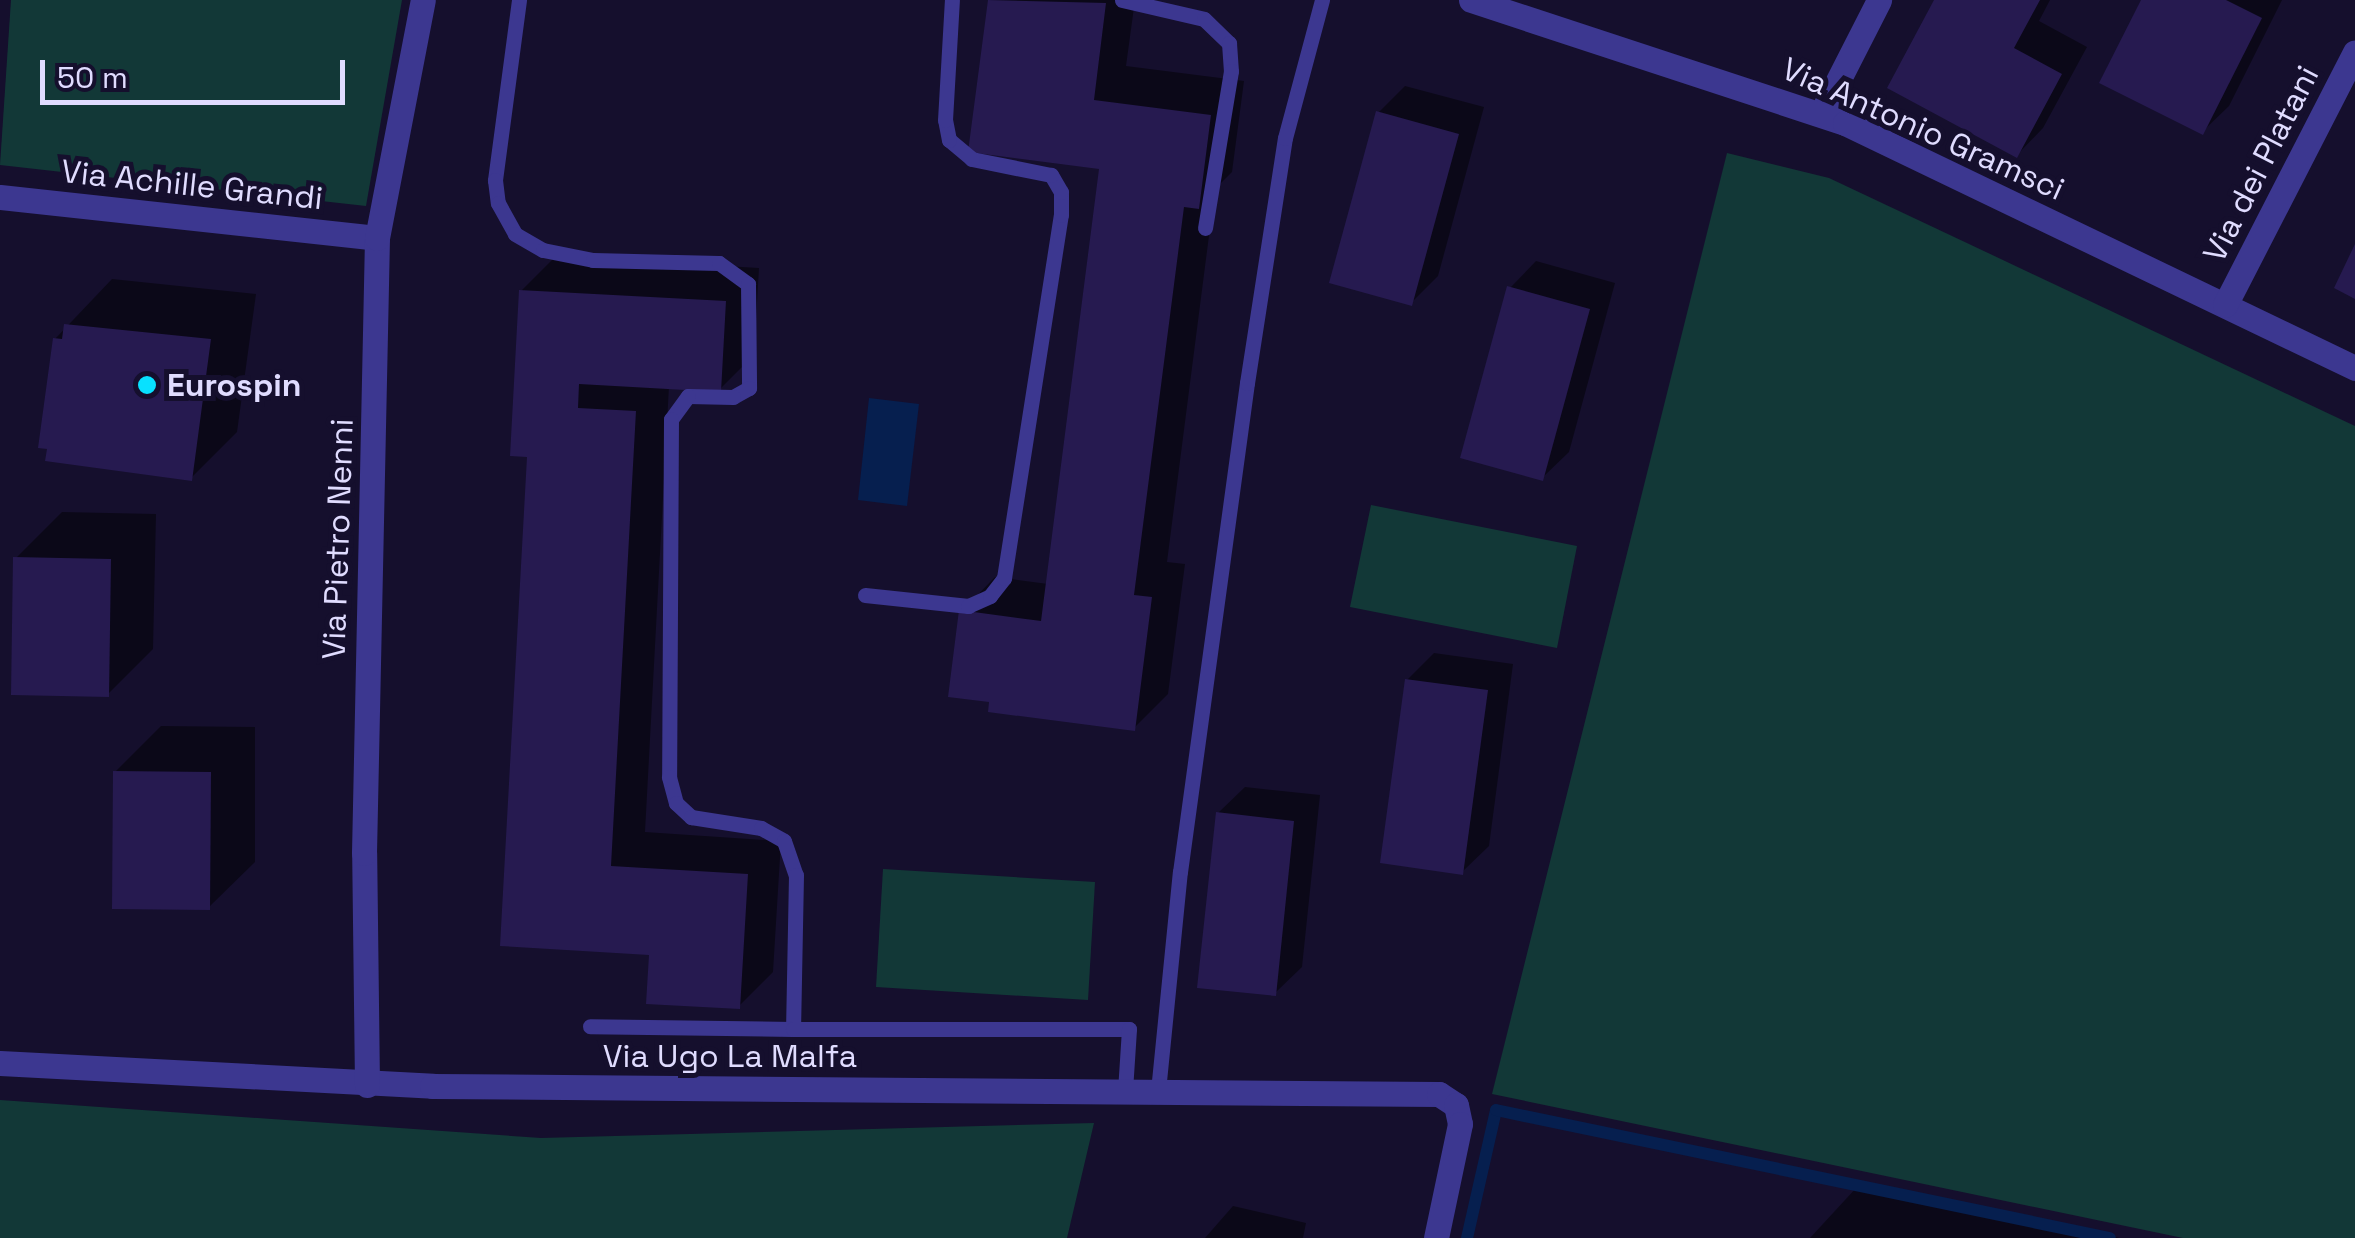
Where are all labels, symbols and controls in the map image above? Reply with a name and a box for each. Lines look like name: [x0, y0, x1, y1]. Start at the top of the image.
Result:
scale bar: [45, 40, 350, 102]
street label: Via Antonio Gramsci: [1776, 49, 2070, 209]
text: 50 m: [57, 58, 128, 97]
street label: Via dei Platani: [2195, 60, 2327, 268]
street label: Via Achille Grandi: [59, 152, 325, 218]
place label: Eurospin: [167, 366, 302, 404]
marker: Eurospin: [136, 374, 158, 396]
street label: Via Pietro Nenni: [315, 418, 361, 660]
street label: Via Ugo La Malfa: [603, 1037, 857, 1075]

